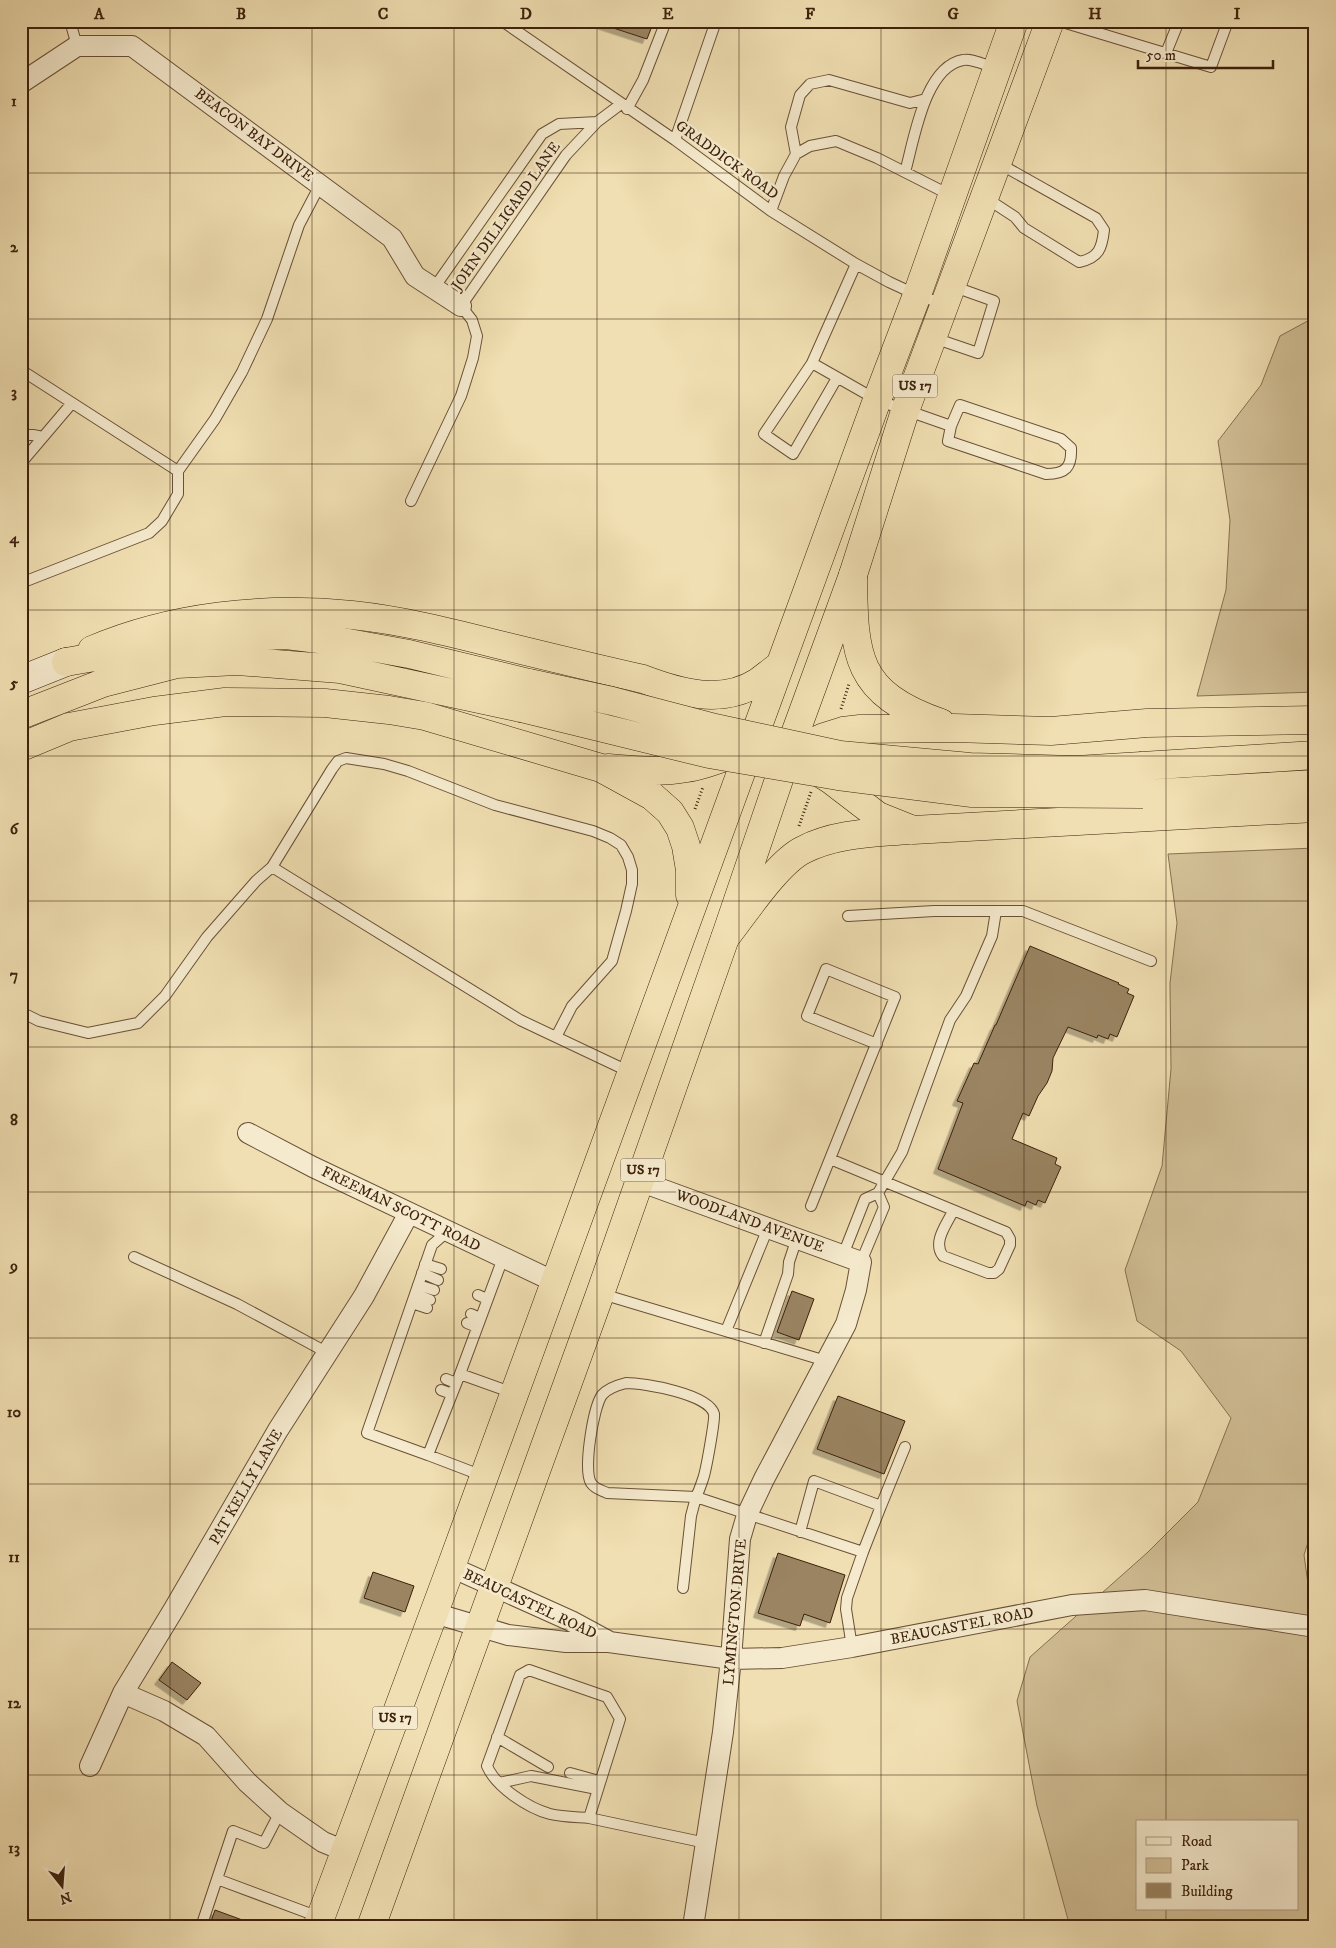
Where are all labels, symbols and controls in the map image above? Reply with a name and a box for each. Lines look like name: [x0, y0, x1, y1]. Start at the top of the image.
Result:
text: A: [93, 4, 105, 24]
text: B: [236, 4, 246, 24]
text: C: [378, 4, 388, 24]
text: D: [520, 4, 532, 24]
text: E: [662, 4, 674, 24]
text: F: [805, 4, 815, 24]
text: G: [947, 4, 959, 24]
text: H: [1088, 4, 1102, 24]
text: I: [1234, 4, 1241, 24]
scale bar: [1138, 38, 1274, 70]
text: 50 m: [1146, 46, 1176, 65]
street label: BEACON BAY DRIVE: [191, 84, 318, 186]
text: 1: [11, 91, 17, 111]
street label: GRADDICK ROAD: [672, 116, 782, 204]
street label: JOHN DILLIGARD LANE: [446, 138, 565, 296]
text: 2: [10, 237, 19, 257]
road number: US 17: [892, 374, 938, 398]
text: 3: [11, 382, 17, 402]
text: 4: [8, 528, 19, 548]
text: 5: [9, 673, 18, 693]
text: 6: [10, 819, 20, 839]
text: 7: [10, 965, 18, 985]
text: 8: [10, 1110, 18, 1130]
road number: US 17: [620, 1158, 666, 1182]
street label: FREEMAN SCOTT ROAD: [318, 1162, 484, 1256]
street label: WOODLAND AVENUE: [672, 1185, 827, 1257]
text: 9: [9, 1256, 18, 1276]
text: 10: [7, 1402, 22, 1422]
street label: PAT KELLY LANE: [205, 1425, 287, 1548]
street label: LYMINGTON DRIVE: [719, 1538, 751, 1686]
text: 11: [8, 1547, 20, 1567]
street label: BEAUCASTEL ROAD: [460, 1565, 600, 1643]
street label: BEAUCASTEL ROAD: [889, 1603, 1035, 1649]
text: 12: [7, 1693, 22, 1713]
road number: US 17: [372, 1706, 418, 1730]
legend: [1136, 1820, 1298, 1910]
text: Road: [1181, 1832, 1213, 1851]
text: 13: [8, 1838, 20, 1858]
text: Park: [1181, 1856, 1210, 1875]
north arrow: [38, 1860, 88, 1910]
text: Building: [1181, 1882, 1233, 1901]
text: N: [57, 1887, 74, 1908]

